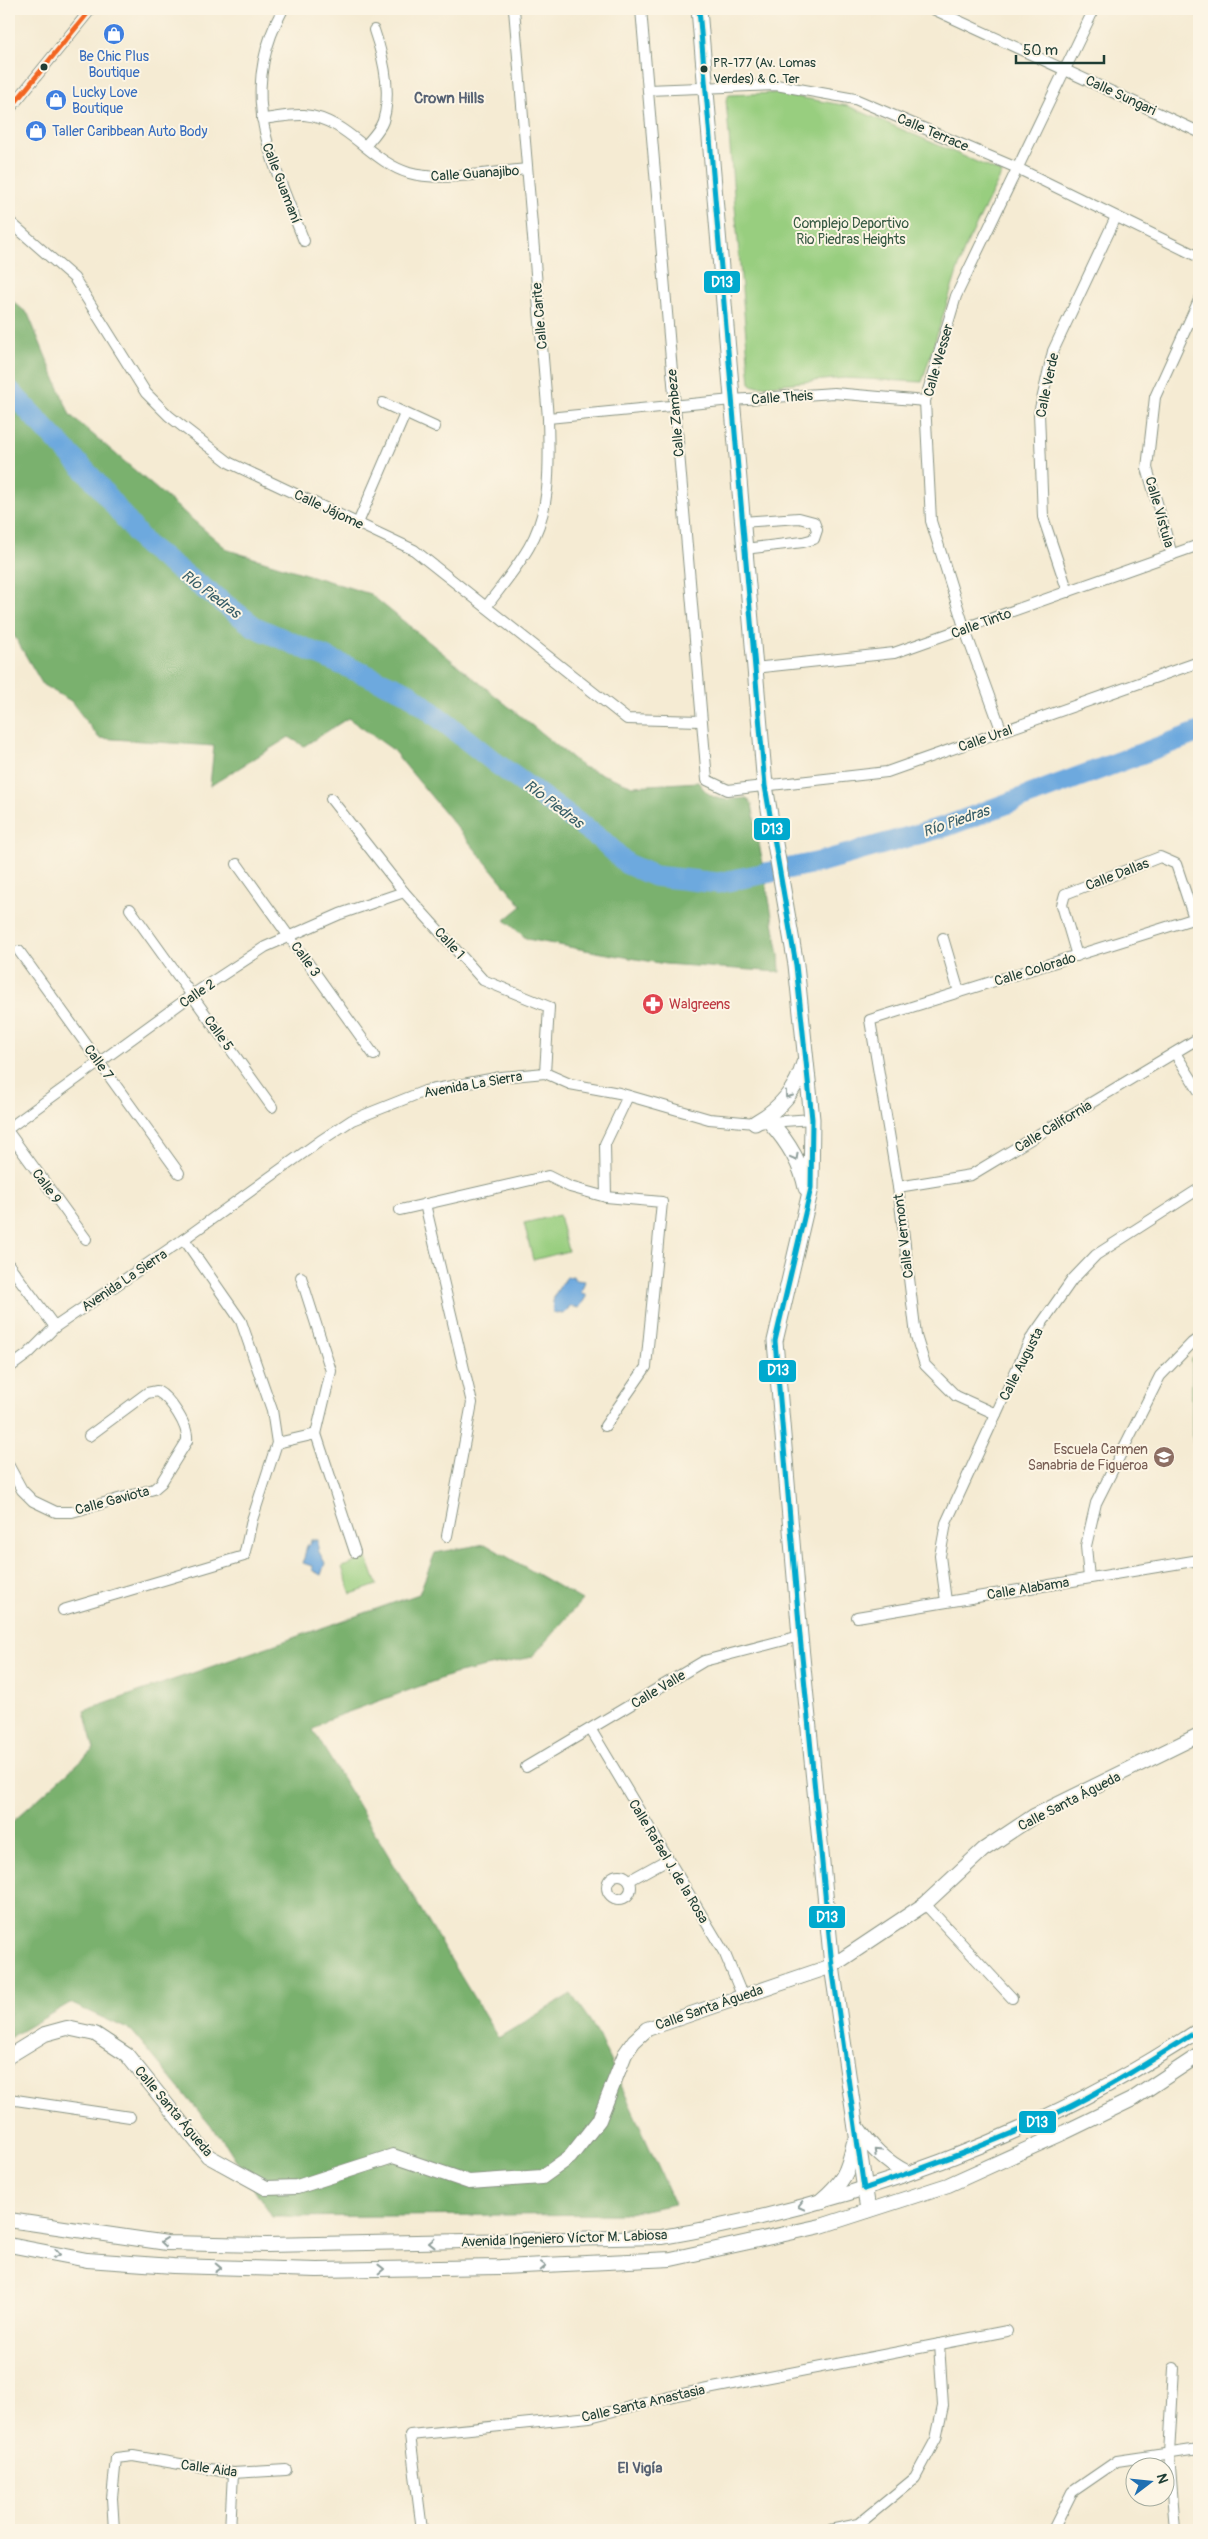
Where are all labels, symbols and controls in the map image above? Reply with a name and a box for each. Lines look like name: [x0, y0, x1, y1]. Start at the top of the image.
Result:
shop icon: Be Chic Plus Boutique: [102, 22, 126, 46]
scale bar: [1016, 32, 1103, 64]
text: 50 m: [1023, 41, 1058, 60]
place label: Be Chic Plus Boutique: [79, 48, 150, 81]
place label: PR-177 (Av. Lomas Verdes) & C. Ter: [713, 55, 816, 87]
unlabelled marker: [39, 62, 49, 72]
marker: PR-177 (Av. Lomas Verdes) & C. Ter: [699, 64, 709, 74]
street label: Calle Sungari: [1083, 72, 1159, 119]
place label: Lucky Love Boutique: [72, 84, 138, 117]
shop icon: Lucky Love Boutique: [44, 88, 68, 112]
district label: Crown Hills: [414, 89, 484, 108]
street label: Calle Terrace: [894, 110, 971, 155]
shop icon: Taller Caribbean Auto Body: [24, 119, 48, 143]
place label: Taller Caribbean Auto Body: [52, 123, 207, 140]
street label: Calle Guamaní: [258, 140, 305, 226]
street label: Calle Guanajibo: [430, 162, 520, 185]
park label: Complejo Deportivo Rio Piedras Heights: [793, 215, 909, 248]
line badge: D13: [703, 270, 741, 294]
text: D13: [711, 274, 733, 291]
street label: Calle Carite: [528, 282, 551, 350]
street label: Calle Wesser: [920, 322, 957, 399]
street label: Calle Verde: [1032, 351, 1063, 419]
street label: Calle Zambeze: [663, 368, 688, 458]
street label: Calle Theis: [751, 387, 814, 408]
street label: Calle Vístula: [1141, 475, 1178, 549]
street label: Calle Jájome: [291, 486, 366, 533]
water label: Río Piedras: [177, 566, 246, 624]
street label: Calle Tinto: [949, 605, 1014, 642]
street label: Calle Ural: [956, 721, 1014, 756]
water label: Río Piedras: [520, 776, 589, 834]
water label: Río Piedras: [920, 801, 994, 842]
line badge: D13: [753, 817, 791, 841]
text: D13: [761, 821, 783, 838]
street label: Calle Dallas: [1083, 854, 1152, 894]
street label: Calle 1: [431, 924, 468, 963]
street label: Calle 3: [287, 938, 324, 980]
street label: Calle Colorado: [992, 949, 1078, 990]
street label: Calle 2: [176, 975, 219, 1012]
pharmacy icon: Walgreens: [641, 992, 665, 1016]
place label: Walgreens: [669, 996, 731, 1013]
street label: Calle 5: [200, 1012, 237, 1054]
street label: Calle 7: [80, 1041, 117, 1084]
street label: Avenida La Sierra: [423, 1067, 524, 1102]
one-way arrow: [785, 1089, 794, 1099]
street label: Calle California: [1012, 1097, 1095, 1156]
one-way arrow: [789, 1152, 799, 1161]
street label: Calle 9: [28, 1166, 65, 1207]
street label: Calle Vermont: [890, 1192, 917, 1279]
street label: Avenida La Sierra: [78, 1246, 170, 1315]
street label: Calle Augusta: [996, 1325, 1047, 1404]
line badge: D13: [758, 1359, 797, 1383]
text: D13: [767, 1362, 789, 1379]
place label: Escuela Carmen Sanabria de Figueroa: [1028, 1441, 1148, 1474]
school or university icon: Escuela Carmen Sanabria de Figueroa: [1152, 1445, 1176, 1469]
street label: Calle Gaviota: [73, 1482, 151, 1519]
street label: Calle Alabama: [986, 1574, 1070, 1603]
street label: Calle Valle: [628, 1667, 689, 1712]
street label: Calle Santa Águeda: [1015, 1767, 1123, 1835]
street label: Calle Rafael J. de la Rosa: [625, 1796, 712, 1926]
line badge: D13: [808, 1905, 846, 1929]
text: D13: [816, 1909, 838, 1926]
street label: Calle Santa Águeda: [653, 1980, 765, 2034]
street label: Calle Santa Águeda: [131, 2062, 217, 2160]
line badge: D13: [1018, 2110, 1057, 2134]
text: D13: [1026, 2114, 1048, 2131]
one-way arrow: [874, 2149, 883, 2158]
one-way arrow: [796, 2200, 805, 2211]
street label: Avenida Ingeniero Víctor M. Labiosa: [461, 2226, 668, 2251]
one-way arrow: [160, 2237, 168, 2248]
one-way arrow: [427, 2237, 435, 2248]
one-way arrow: [52, 2248, 61, 2258]
one-way arrow: [540, 2260, 548, 2271]
one-way arrow: [215, 2263, 223, 2273]
one-way arrow: [378, 2264, 385, 2274]
street label: Calle Santa Anastasia: [580, 2381, 706, 2426]
street label: Calle Aida: [180, 2456, 238, 2481]
north arrow: [1126, 2456, 1176, 2506]
district label: El Vigía: [617, 2459, 663, 2478]
text: N: [1153, 2472, 1171, 2485]

